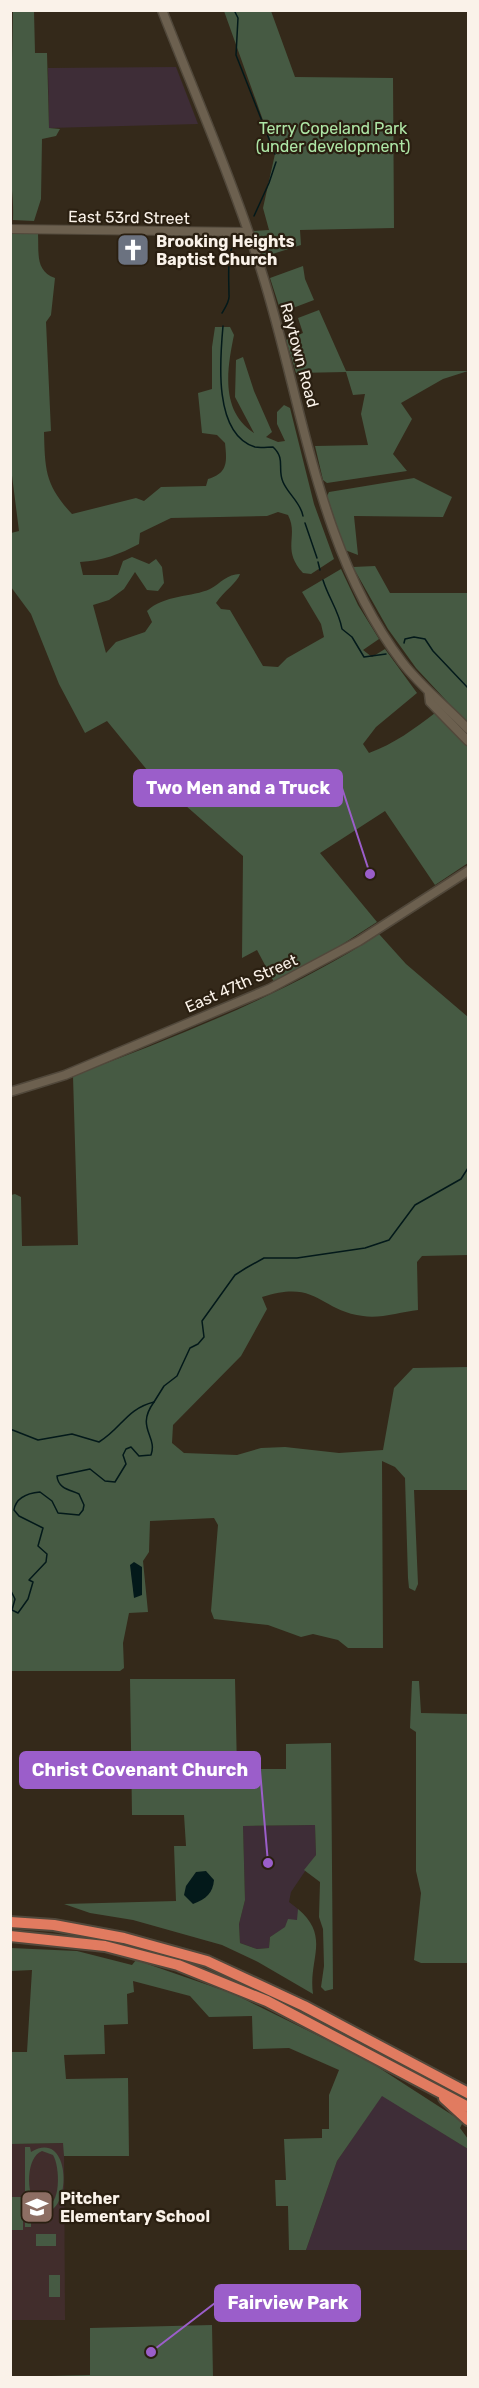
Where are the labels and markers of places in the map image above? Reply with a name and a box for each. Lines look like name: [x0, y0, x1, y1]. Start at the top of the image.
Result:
church icon: Brooking Heights Baptist Church: [115, 232, 151, 268]
place label: Brooking Heights Baptist Church: [156, 232, 295, 269]
callout: Two Men and a Truck: [134, 770, 342, 806]
callout: Christ Covenant Church: [20, 1752, 260, 1788]
school or university icon: Pitcher Elementary School: [19, 2189, 55, 2225]
place label: Pitcher Elementary School: [60, 2189, 210, 2226]
callout: Fairview Park: [215, 2285, 360, 2321]

